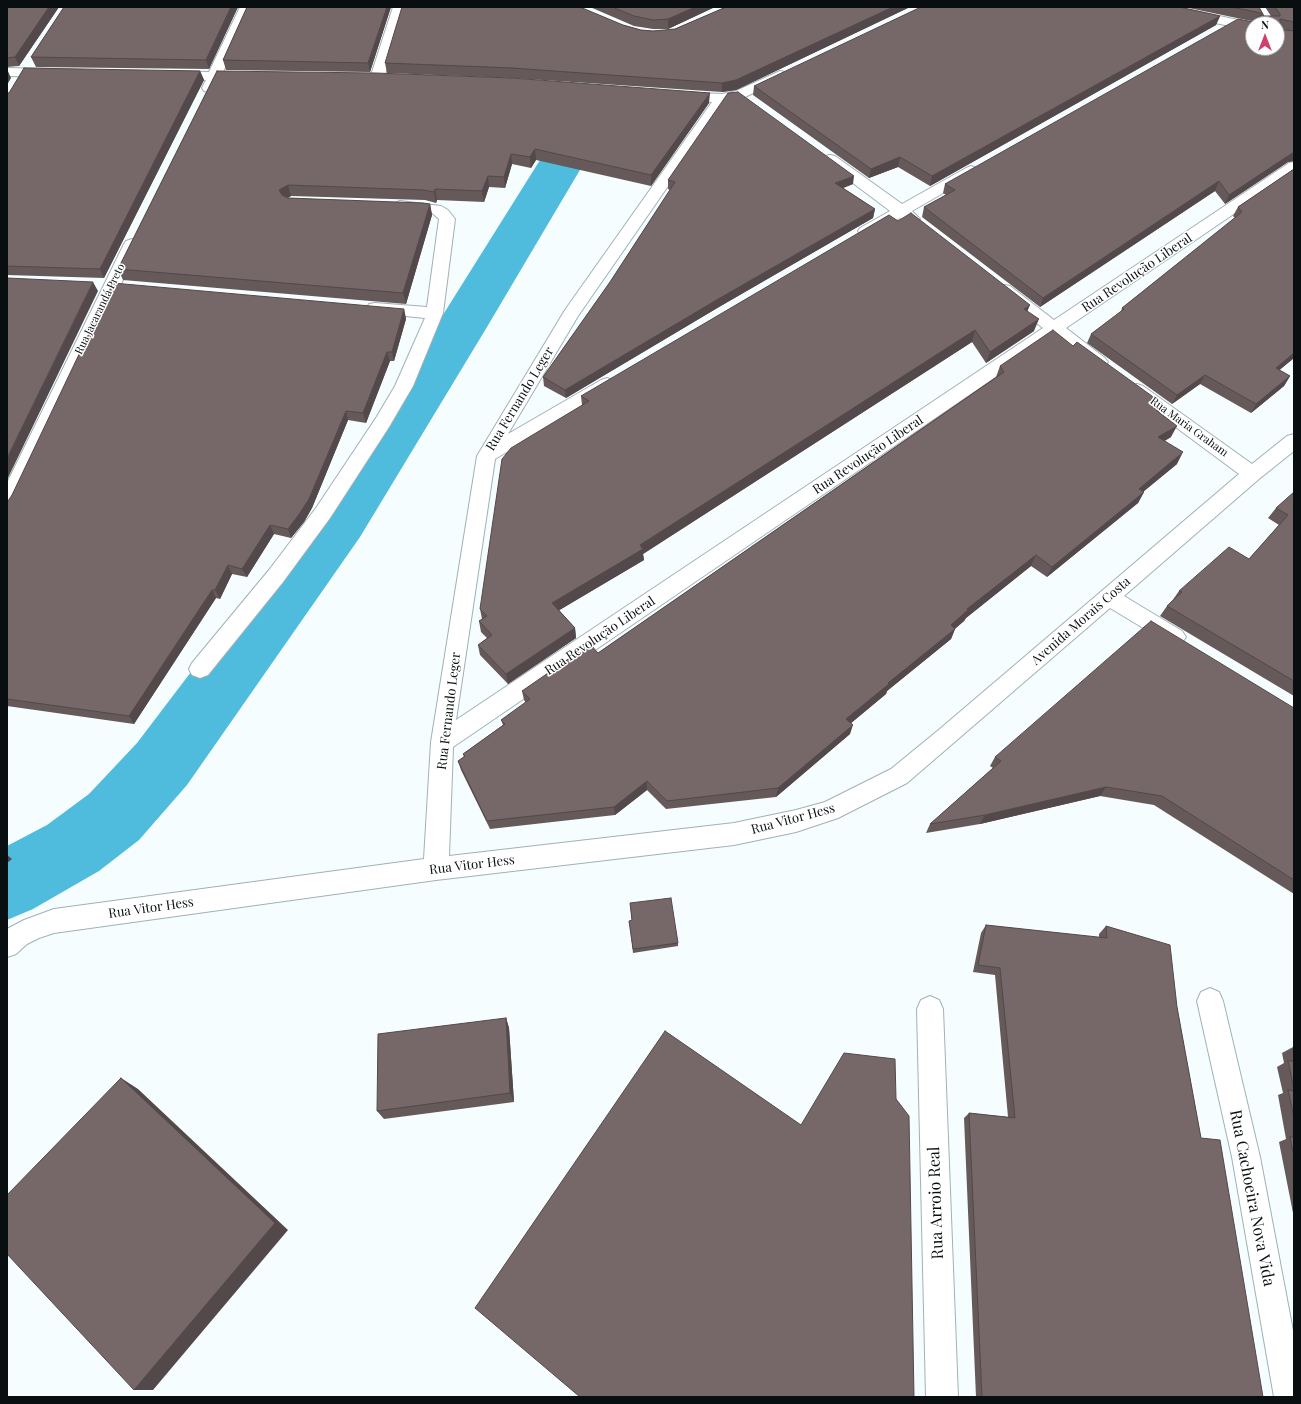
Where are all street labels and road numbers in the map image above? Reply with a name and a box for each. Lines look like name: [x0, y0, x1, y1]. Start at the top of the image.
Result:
street label: Rua Revolução Liberal: [1079, 230, 1195, 316]
street label: Rua Jacarandá Preto: [72, 261, 128, 357]
street label: Rua Fernando Leger: [483, 344, 557, 454]
street label: Rua Maria Graham: [1148, 394, 1230, 460]
street label: Rua Revolução Liberal: [810, 412, 926, 498]
street label: Avenida Morais Costa: [1028, 574, 1134, 668]
street label: Rua Revolução Liberal: [542, 593, 658, 679]
street label: Rua Fernando Leger: [434, 651, 464, 771]
street label: Rua Vitor Hess: [750, 800, 836, 838]
street label: Rua Vitor Hess: [428, 852, 516, 878]
street label: Rua Vitor Hess: [107, 894, 195, 922]
street label: Rua Cachoeira Nova Vida: [1225, 1108, 1279, 1288]
street label: Rua Arroio Real: [924, 1146, 948, 1260]

